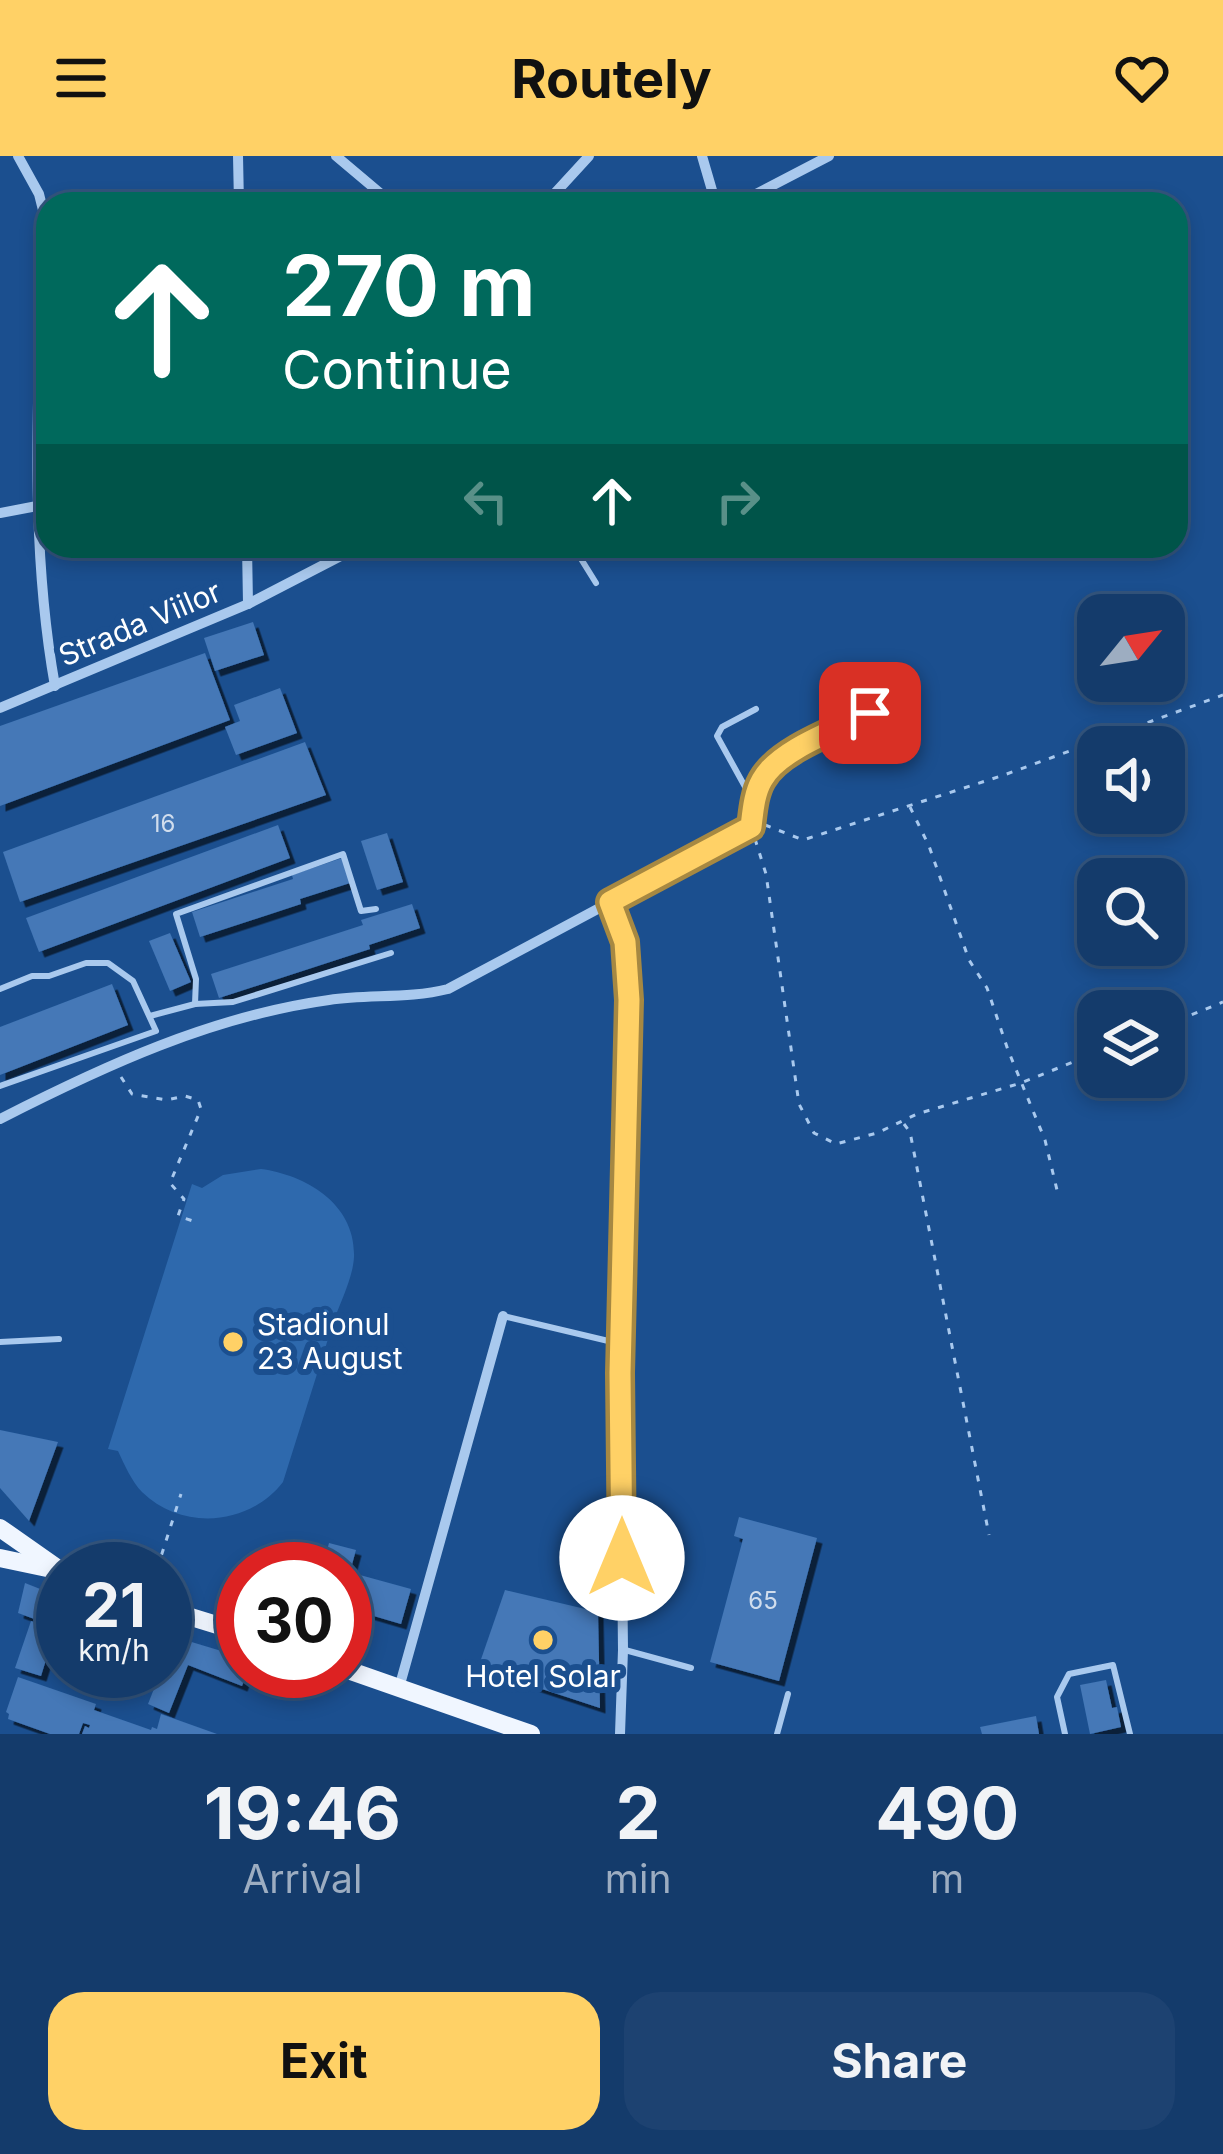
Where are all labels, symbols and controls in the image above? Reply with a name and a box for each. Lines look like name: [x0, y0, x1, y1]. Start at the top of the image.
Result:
icon: menu: [48, 45, 114, 111]
icon: heart: [1109, 45, 1175, 111]
text: Routely: [511, 46, 712, 111]
text: 270 m: [282, 235, 536, 336]
icon: ahead: [84, 240, 240, 396]
text: Continue: [282, 337, 512, 402]
icon: left: [453, 468, 519, 534]
icon: ahead: [579, 468, 645, 534]
icon: right: [705, 468, 771, 534]
street label: Strada Viilor: [53, 573, 226, 673]
north arrow: [1077, 594, 1185, 702]
map controls: [1077, 594, 1185, 1098]
pin: [819, 662, 921, 764]
icon: arrive: [837, 680, 903, 746]
button: sound: [1077, 726, 1185, 834]
house number: 16: [151, 809, 175, 838]
button: search: [1077, 858, 1185, 966]
button: layers: [1077, 990, 1185, 1098]
place label: Stadionul 23 August: [257, 1306, 403, 1376]
marker: Stadionul 23 August: [220, 1329, 246, 1355]
position arrow: [559, 1495, 685, 1621]
speed limit sign: 30: [216, 1542, 372, 1698]
text: 21: [82, 1569, 146, 1641]
house number: 65: [748, 1586, 778, 1615]
marker: Hotel Solar: [530, 1627, 556, 1653]
text: km/h: [78, 1632, 150, 1668]
place label: Hotel Solar: [465, 1658, 621, 1694]
text: 19:46: [204, 1769, 401, 1856]
text: 2: [615, 1769, 661, 1856]
text: 490: [875, 1769, 1019, 1856]
text: Arrival: [242, 1855, 362, 1902]
text: min: [605, 1855, 671, 1902]
text: m: [930, 1855, 964, 1902]
button: Exit: [48, 1992, 600, 2130]
button: Share: [624, 1992, 1175, 2130]

